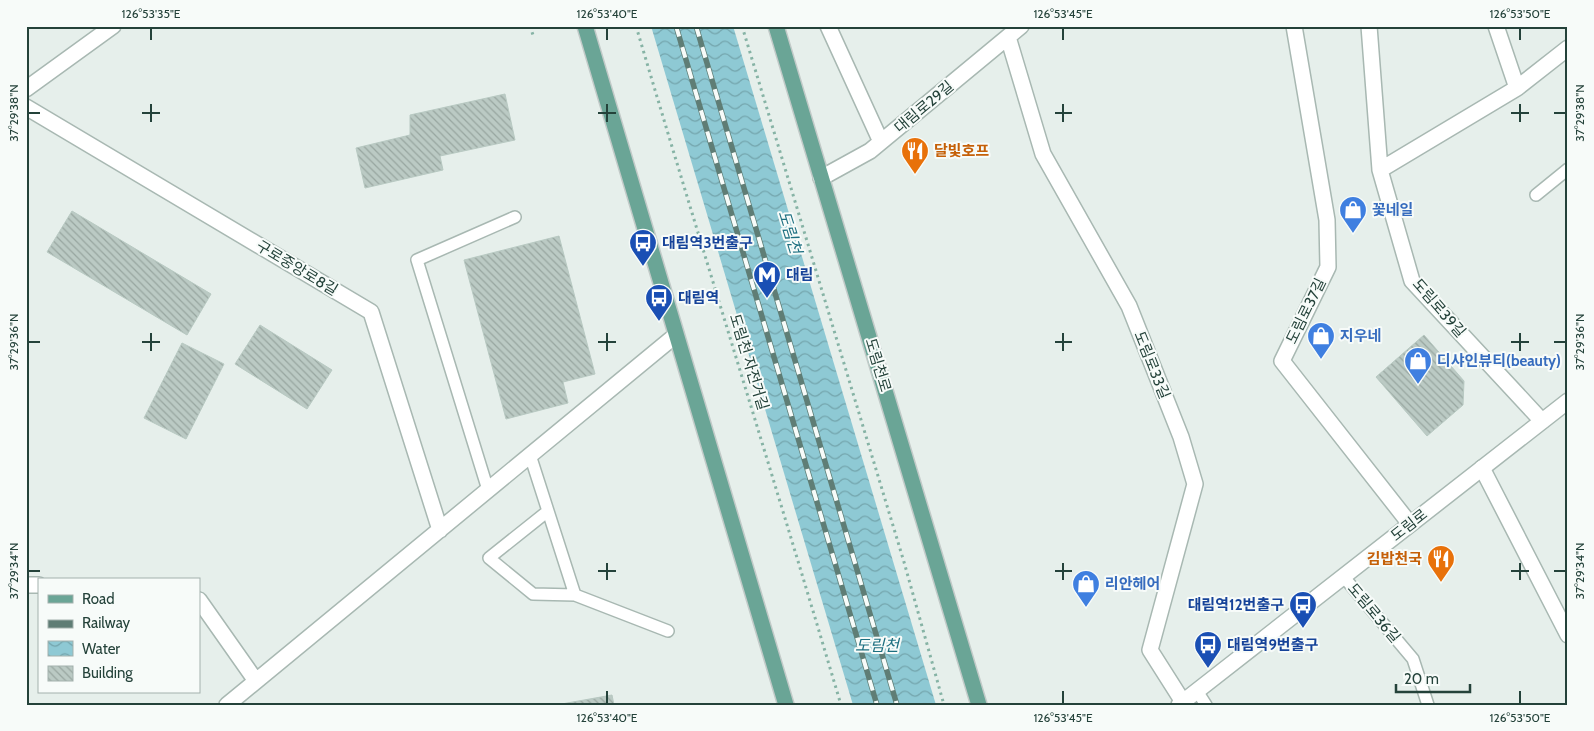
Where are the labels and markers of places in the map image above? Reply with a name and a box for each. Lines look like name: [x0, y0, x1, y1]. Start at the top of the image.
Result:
restaurant icon: 달빛호프: [900, 136, 930, 175]
place label: 달빛호프: [934, 142, 989, 160]
shop icon: 꽃네일: [1338, 195, 1368, 234]
place label: 꽃네일: [1372, 201, 1413, 219]
bus stop icon: 대림역3번출구: [628, 228, 658, 267]
place label: 대림역3번출구: [662, 234, 753, 252]
metro station icon: 대림: [752, 260, 782, 299]
place label: 대림: [786, 266, 814, 284]
bus stop icon: 대림역: [644, 283, 674, 322]
place label: 대림역: [678, 289, 719, 307]
shop icon: 지우네: [1306, 321, 1336, 360]
place label: 지우네: [1340, 327, 1381, 345]
shop icon: 디샤인뷰티(beauty): [1403, 346, 1433, 385]
place label: 디샤인뷰티(beauty): [1437, 352, 1561, 370]
restaurant icon: 김밥천국: [1426, 544, 1456, 583]
place label: 김밥천국: [1367, 550, 1422, 568]
shop icon: 리안헤어: [1071, 569, 1101, 608]
place label: 리안헤어: [1105, 575, 1160, 593]
bus stop icon: 대림역12번출구: [1288, 590, 1318, 629]
place label: 대림역12번출구: [1188, 596, 1284, 614]
bus stop icon: 대림역9번출구: [1193, 630, 1223, 669]
place label: 대림역9번출구: [1227, 636, 1318, 654]

